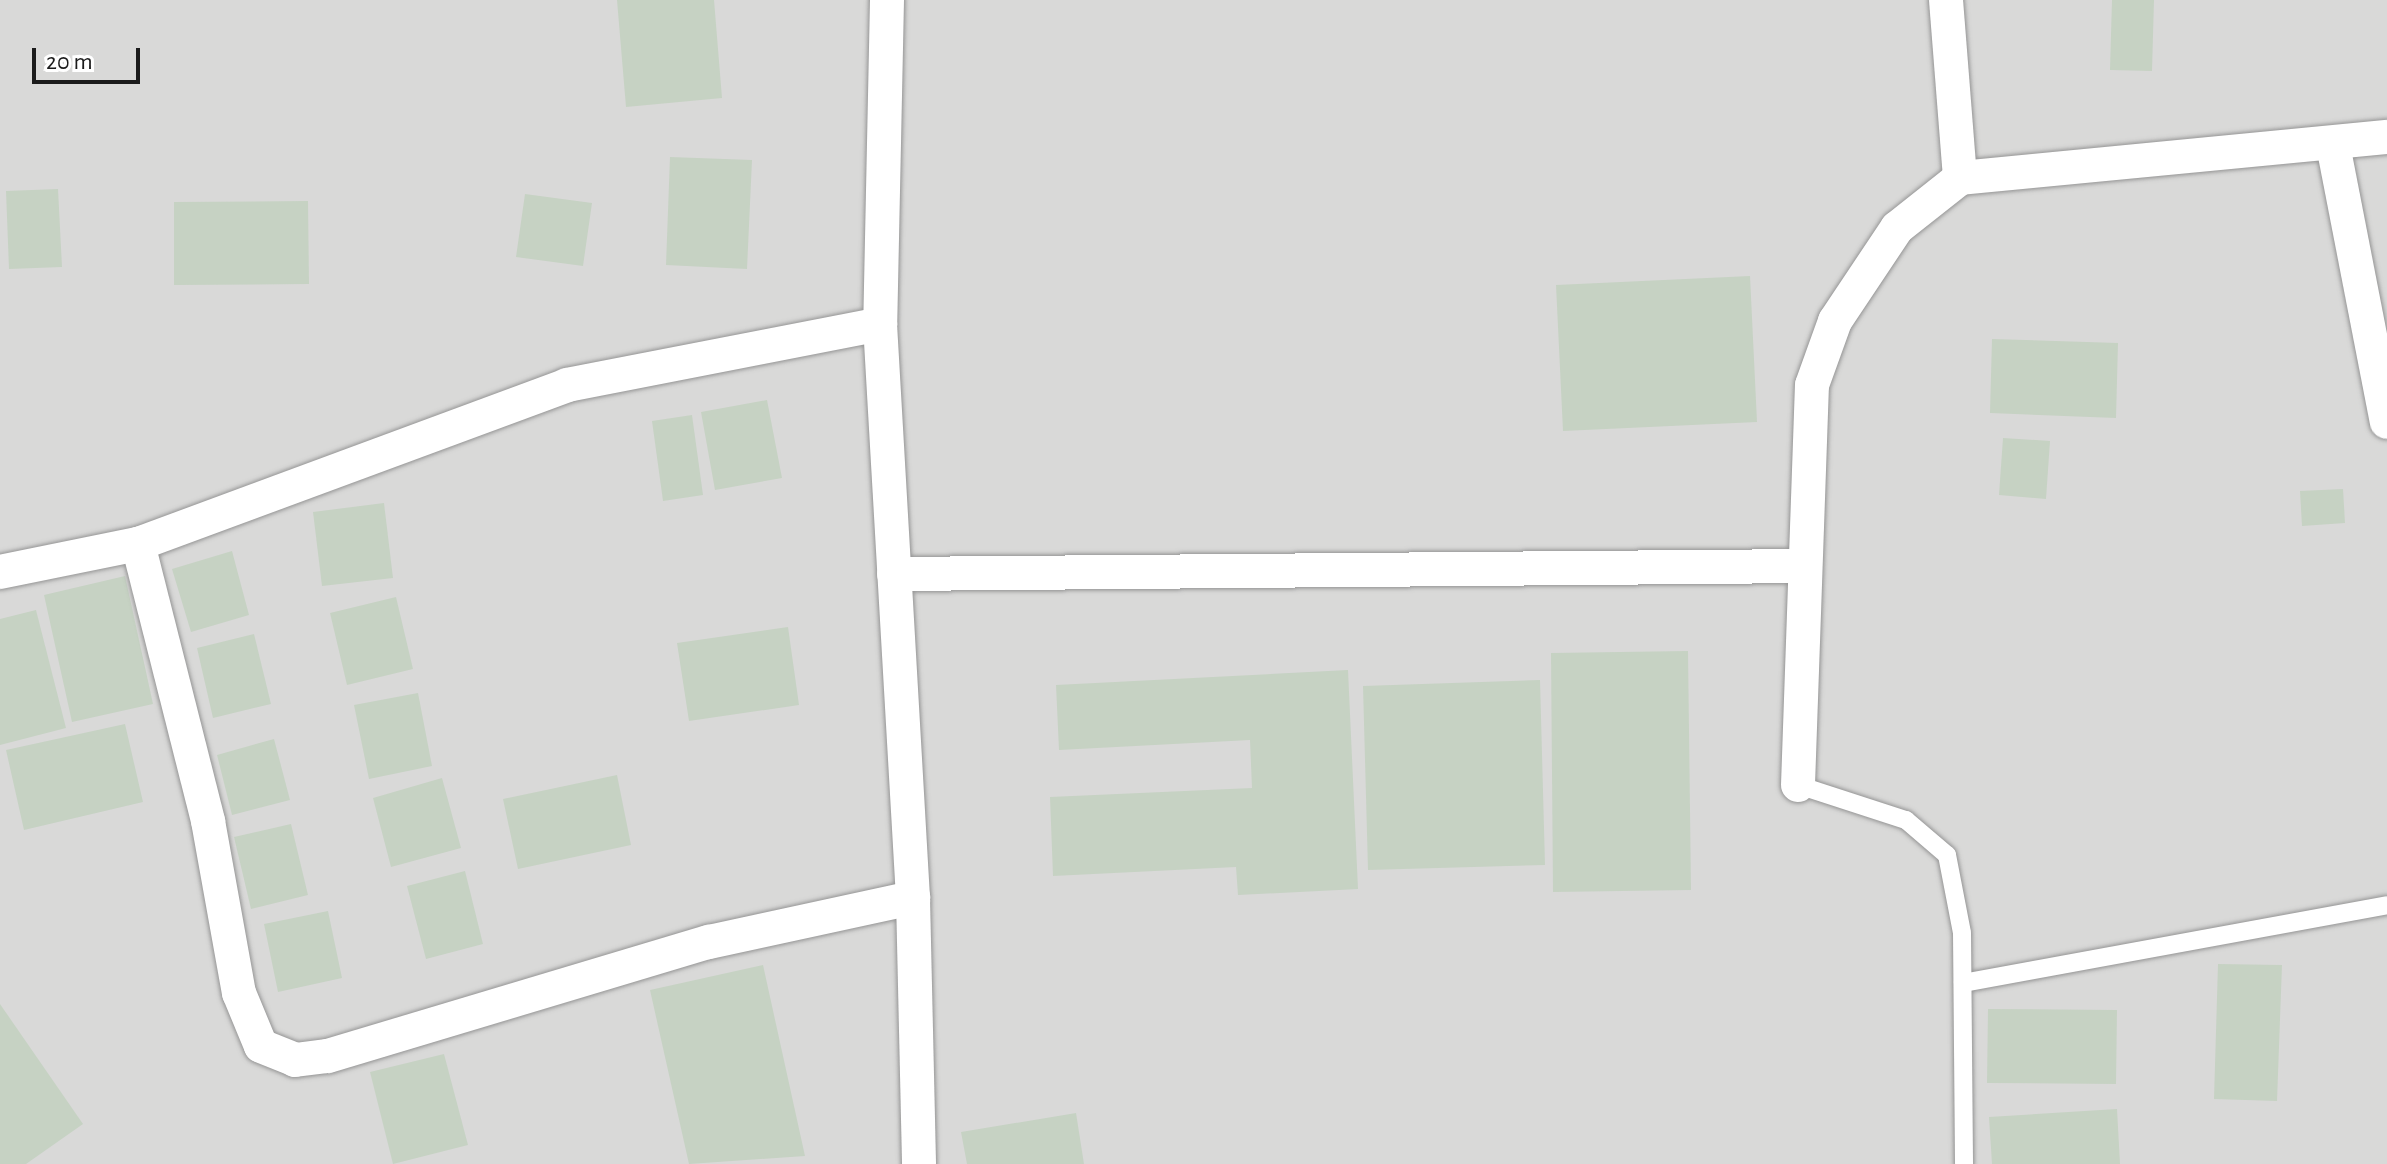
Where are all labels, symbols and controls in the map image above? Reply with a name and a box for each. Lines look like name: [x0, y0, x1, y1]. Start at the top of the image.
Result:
scale bar: [36, 32, 144, 82]
text: 20 m: [46, 50, 93, 74]

